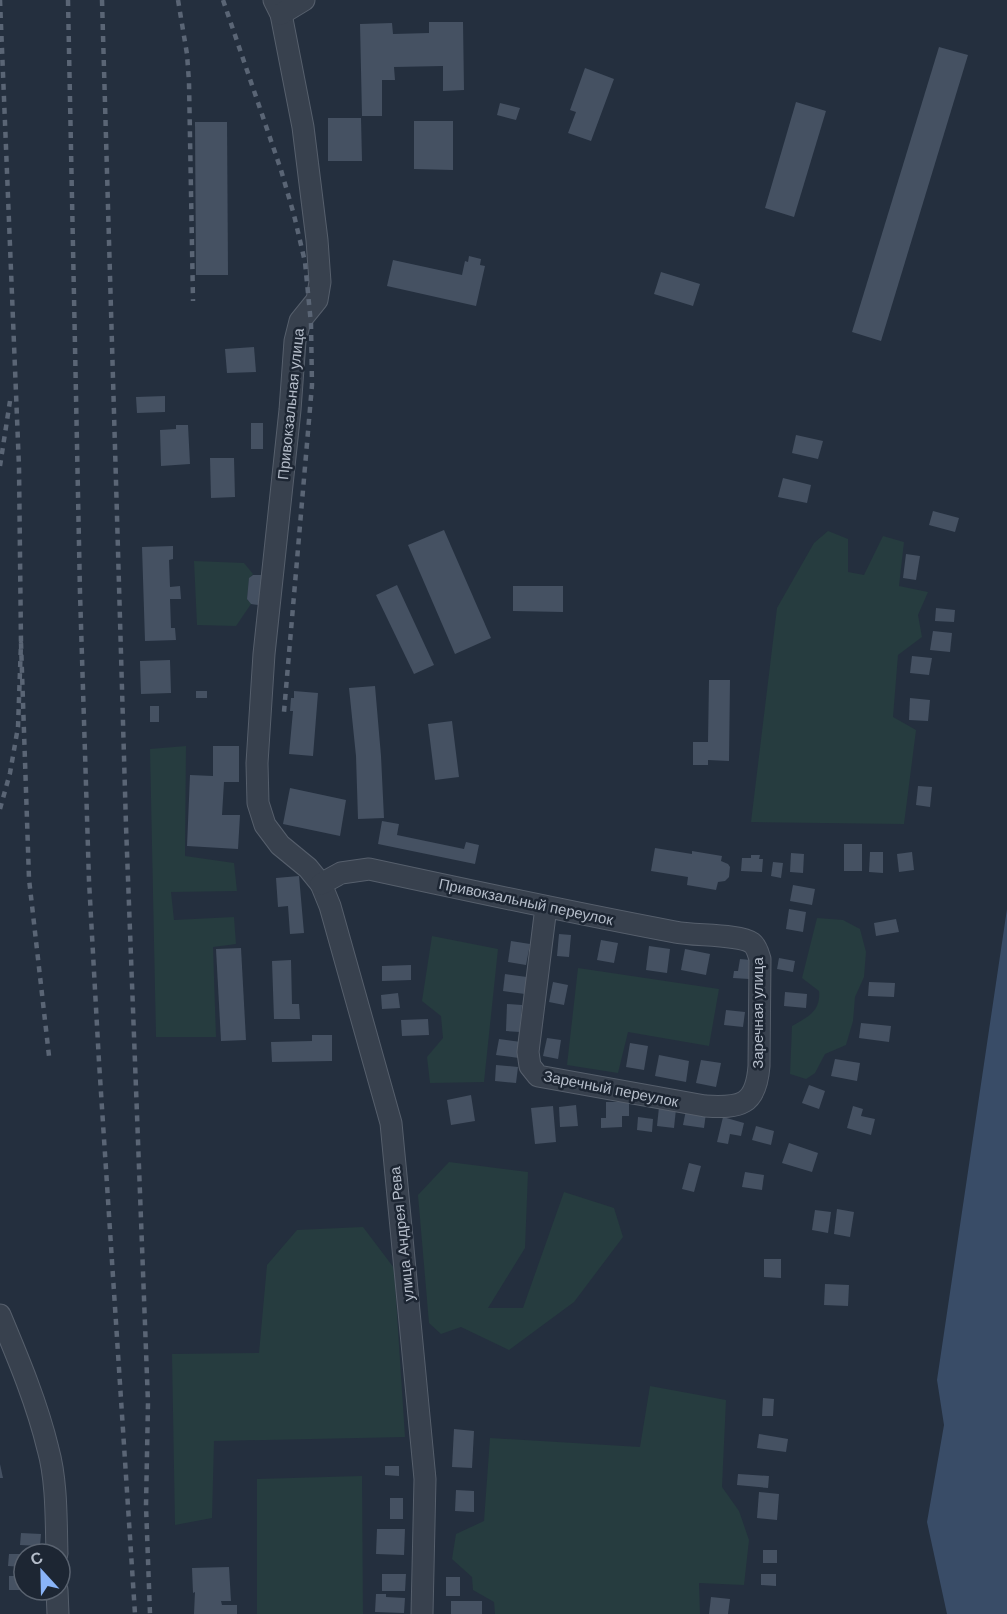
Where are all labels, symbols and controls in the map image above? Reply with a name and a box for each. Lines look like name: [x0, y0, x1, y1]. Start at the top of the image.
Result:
street label: Привокзальная улица: [274, 327, 307, 481]
street label: Привокзальный переулок: [437, 875, 615, 928]
street label: Заречная улица: [749, 957, 766, 1069]
street label: Заречный переулок: [542, 1067, 680, 1110]
street label: улица Андрея Рева: [386, 1165, 417, 1302]
north arrow: [12, 1542, 72, 1602]
text: С: [28, 1548, 46, 1569]

